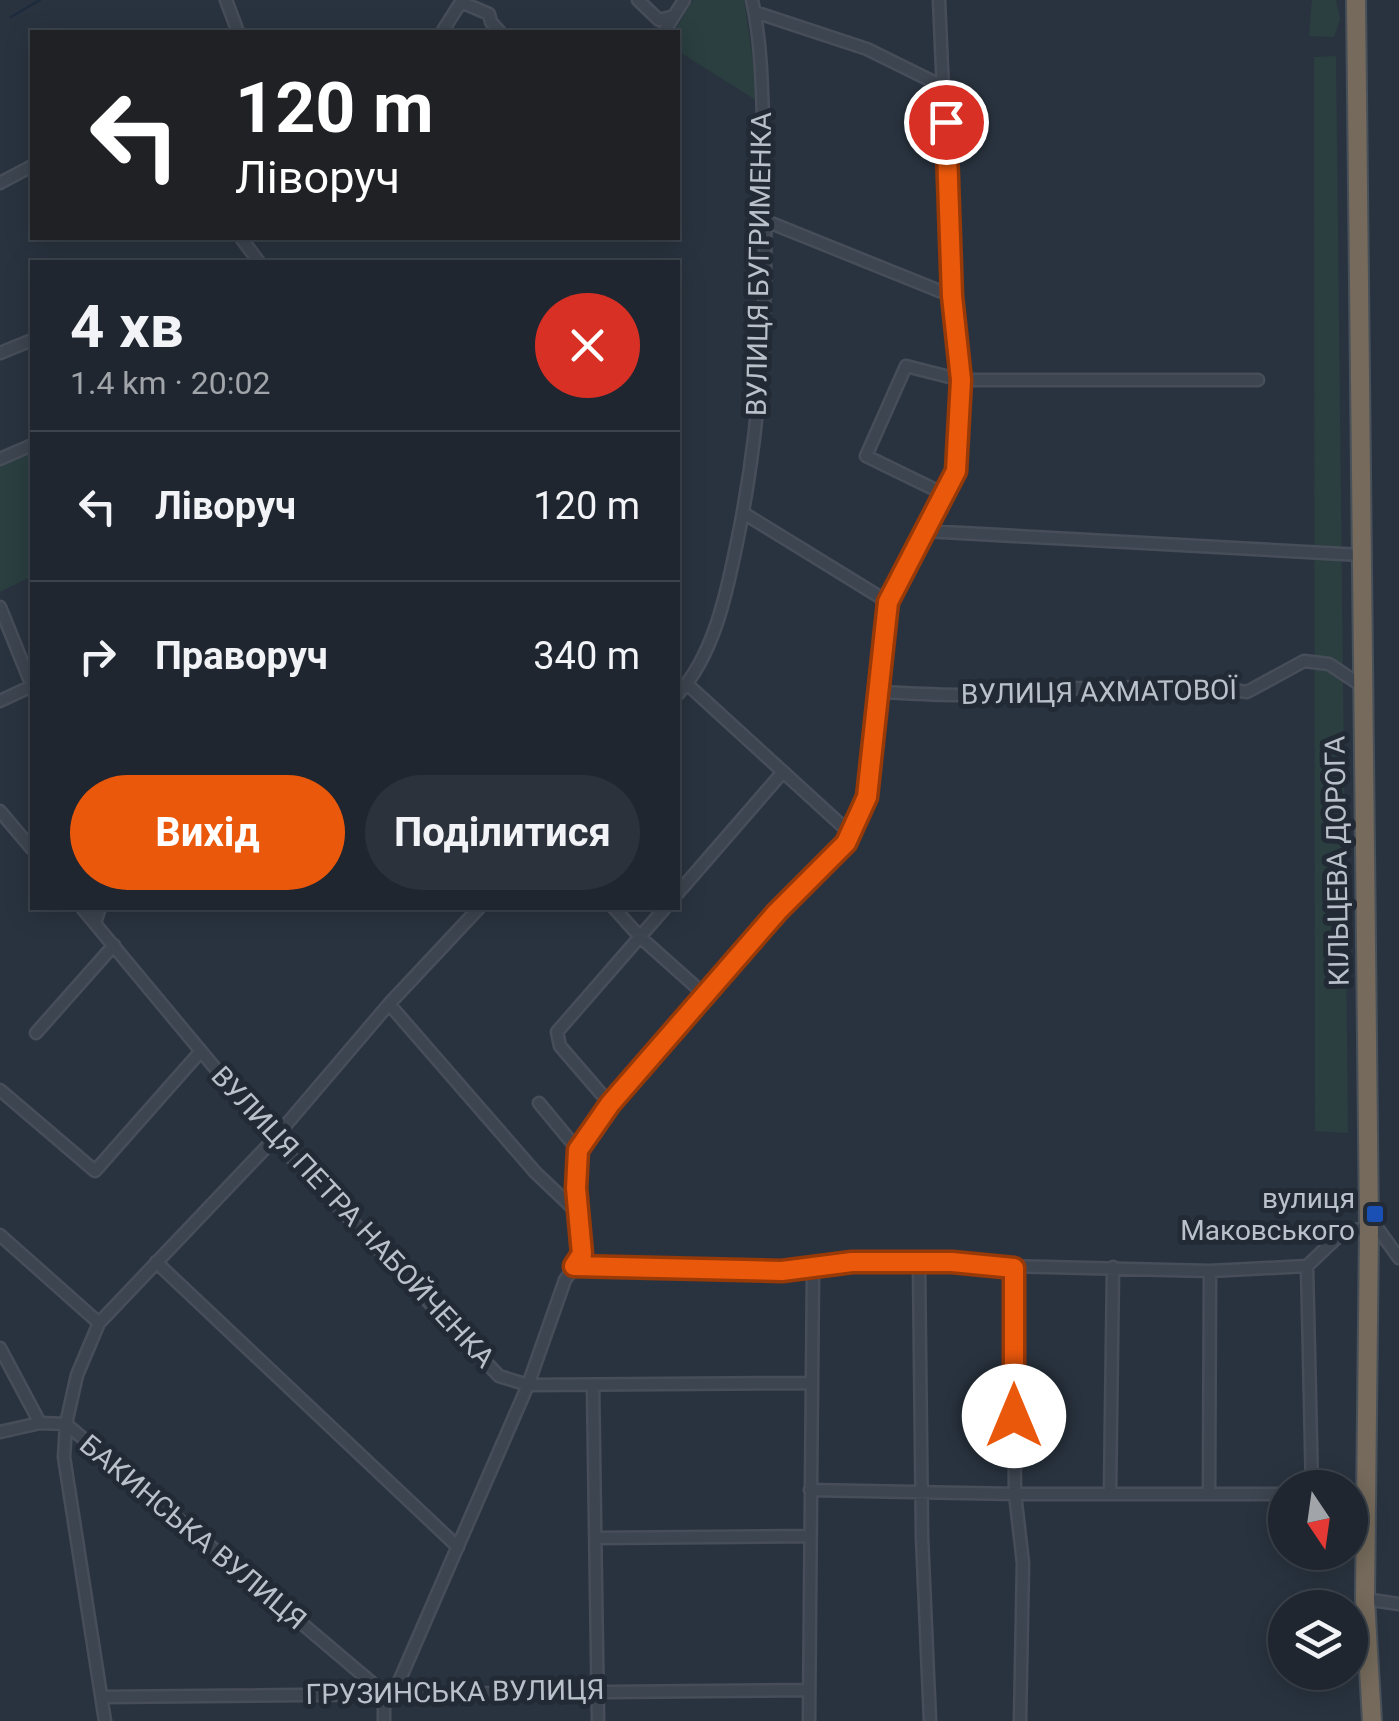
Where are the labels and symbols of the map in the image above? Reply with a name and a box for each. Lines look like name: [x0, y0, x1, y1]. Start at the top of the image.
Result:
pin: [904, 80, 989, 165]
street label: ВУЛИЦЯ БУГРИМЕНКА: [740, 112, 778, 416]
street label: ВУЛИЦЯ АХМАТОВОЇ: [961, 673, 1239, 711]
street label: КІЛЬЦЕВА ДОРОГА: [1318, 736, 1356, 986]
street label: ВУЛИЦЯ ПЕТРА НАБОЙЧЕНКА: [205, 1060, 501, 1374]
place label: вулиця Маковського: [1180, 1182, 1355, 1247]
marker: вулиця Маковського: [1364, 1203, 1386, 1225]
position arrow: [962, 1364, 1066, 1468]
street label: БАКИНСЬКА ВУЛИЦЯ: [73, 1428, 313, 1636]
north arrow: [1268, 1470, 1368, 1570]
street label: ГРУЗИНСЬКА ВУЛИЦЯ: [305, 1673, 605, 1711]

